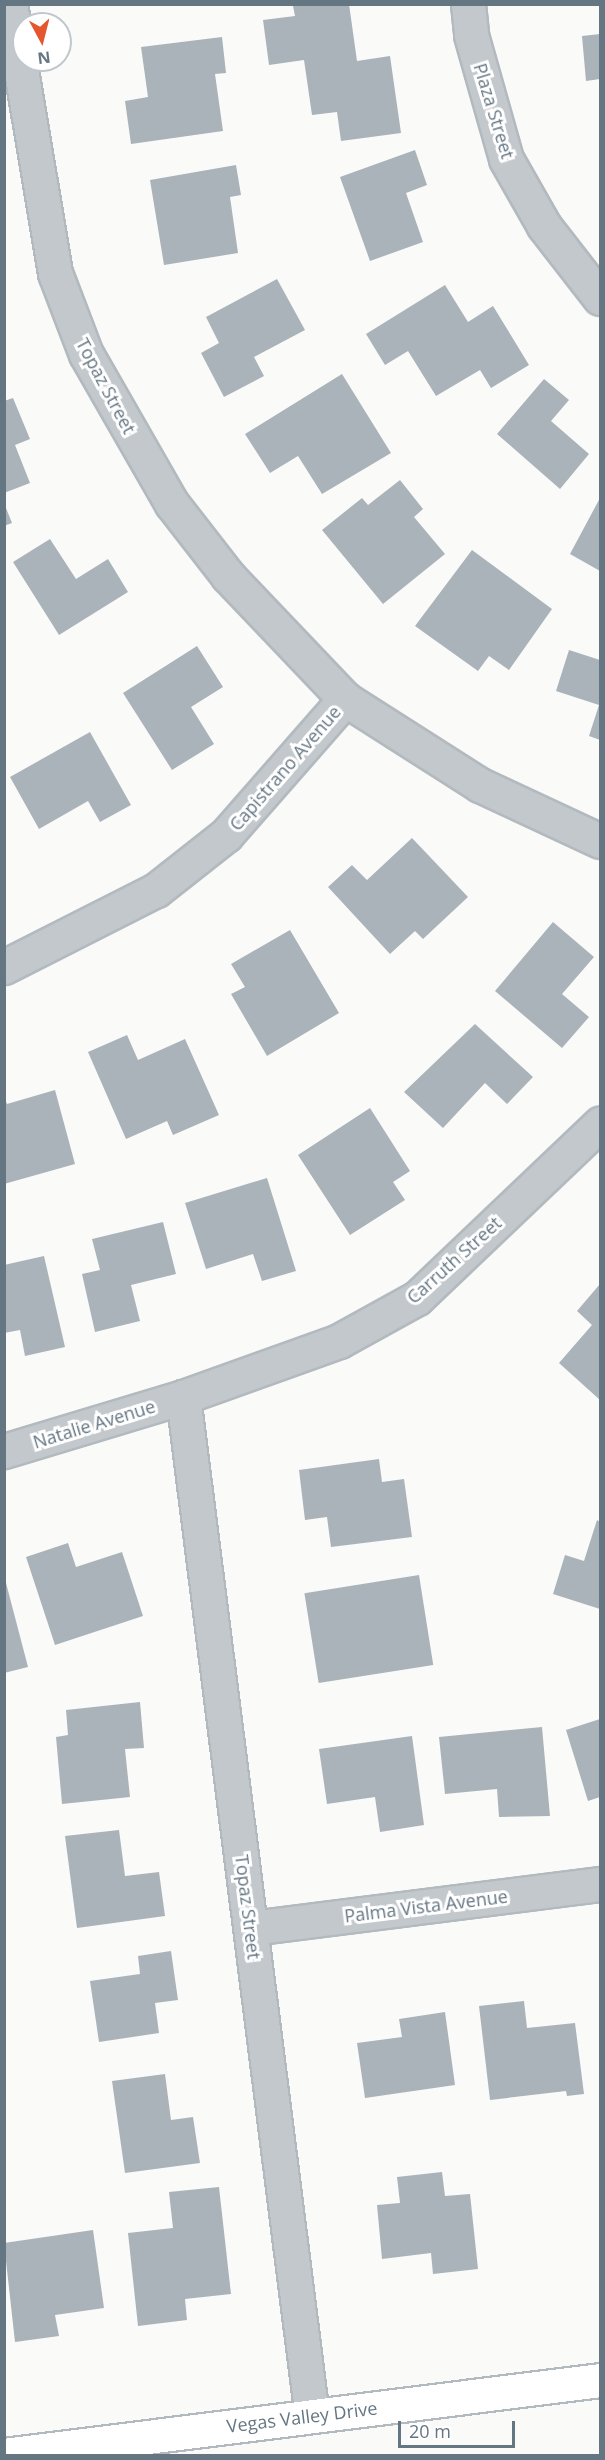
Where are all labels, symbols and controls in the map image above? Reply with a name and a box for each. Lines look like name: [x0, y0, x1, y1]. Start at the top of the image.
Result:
north arrow: [12, 12, 72, 72]
text: N: [36, 46, 52, 70]
street label: Plaza Street: [469, 61, 519, 161]
street label: Topaz Street: [72, 335, 140, 437]
street label: Capistrano Avenue: [225, 701, 345, 835]
street label: Carruth Street: [402, 1212, 506, 1308]
street label: Natalie Avenue: [30, 1395, 158, 1453]
street label: Topaz Street: [231, 1854, 265, 1960]
street label: Palma Vista Avenue: [343, 1885, 509, 1927]
street label: Vegas Valley Drive: [225, 2397, 379, 2437]
scale bar: [401, 2409, 518, 2447]
text: 20 m: [409, 2419, 451, 2443]

